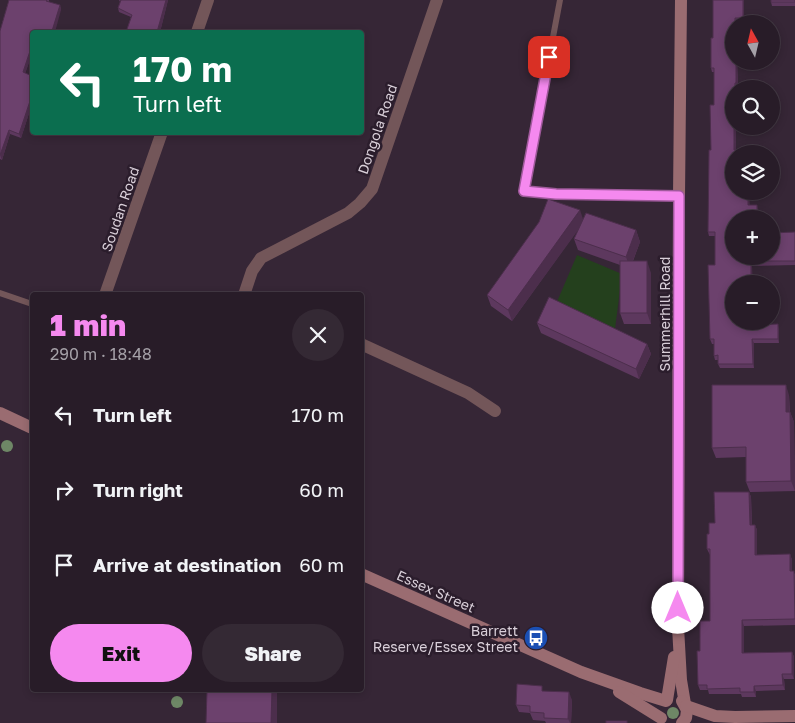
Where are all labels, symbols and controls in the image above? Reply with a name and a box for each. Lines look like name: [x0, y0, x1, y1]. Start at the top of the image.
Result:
north arrow: [725, 15, 780, 70]
map controls: [725, 15, 780, 330]
pin: [528, 36, 570, 78]
icon: arrive: [535, 43, 563, 71]
text: 170 m: [133, 48, 232, 90]
icon: left: [50, 50, 115, 115]
button: search: [725, 80, 780, 135]
street label: Dongola Road: [354, 82, 400, 176]
text: Turn left: [133, 90, 222, 117]
button: layers: [725, 145, 780, 200]
street label: Soudan Road: [98, 164, 142, 254]
button: +: [725, 210, 780, 265]
street label: Summerhill Road: [656, 257, 673, 371]
button: −: [725, 275, 780, 330]
text: 1 min: [50, 307, 126, 343]
button: close: [292, 309, 344, 361]
text: 290 m · 18:48: [50, 344, 152, 364]
icon: left: [50, 401, 78, 429]
text: Turn left: [93, 403, 172, 426]
text: 170 m: [291, 403, 344, 426]
icon: right: [50, 476, 78, 504]
text: Turn right: [93, 478, 183, 501]
text: 60 m: [299, 478, 344, 501]
icon: arrive: [50, 551, 78, 579]
text: Arrive at destination: [93, 553, 281, 576]
text: 60 m: [299, 553, 344, 576]
street label: Essex Street: [394, 566, 478, 616]
position arrow: [651, 581, 703, 633]
place label: Barrett Reserve/Essex Street: [373, 622, 518, 655]
button: Exit: [50, 624, 192, 682]
button: Share: [202, 624, 344, 682]
bus stop icon: Barrett Reserve/Essex Street: [523, 625, 549, 651]

